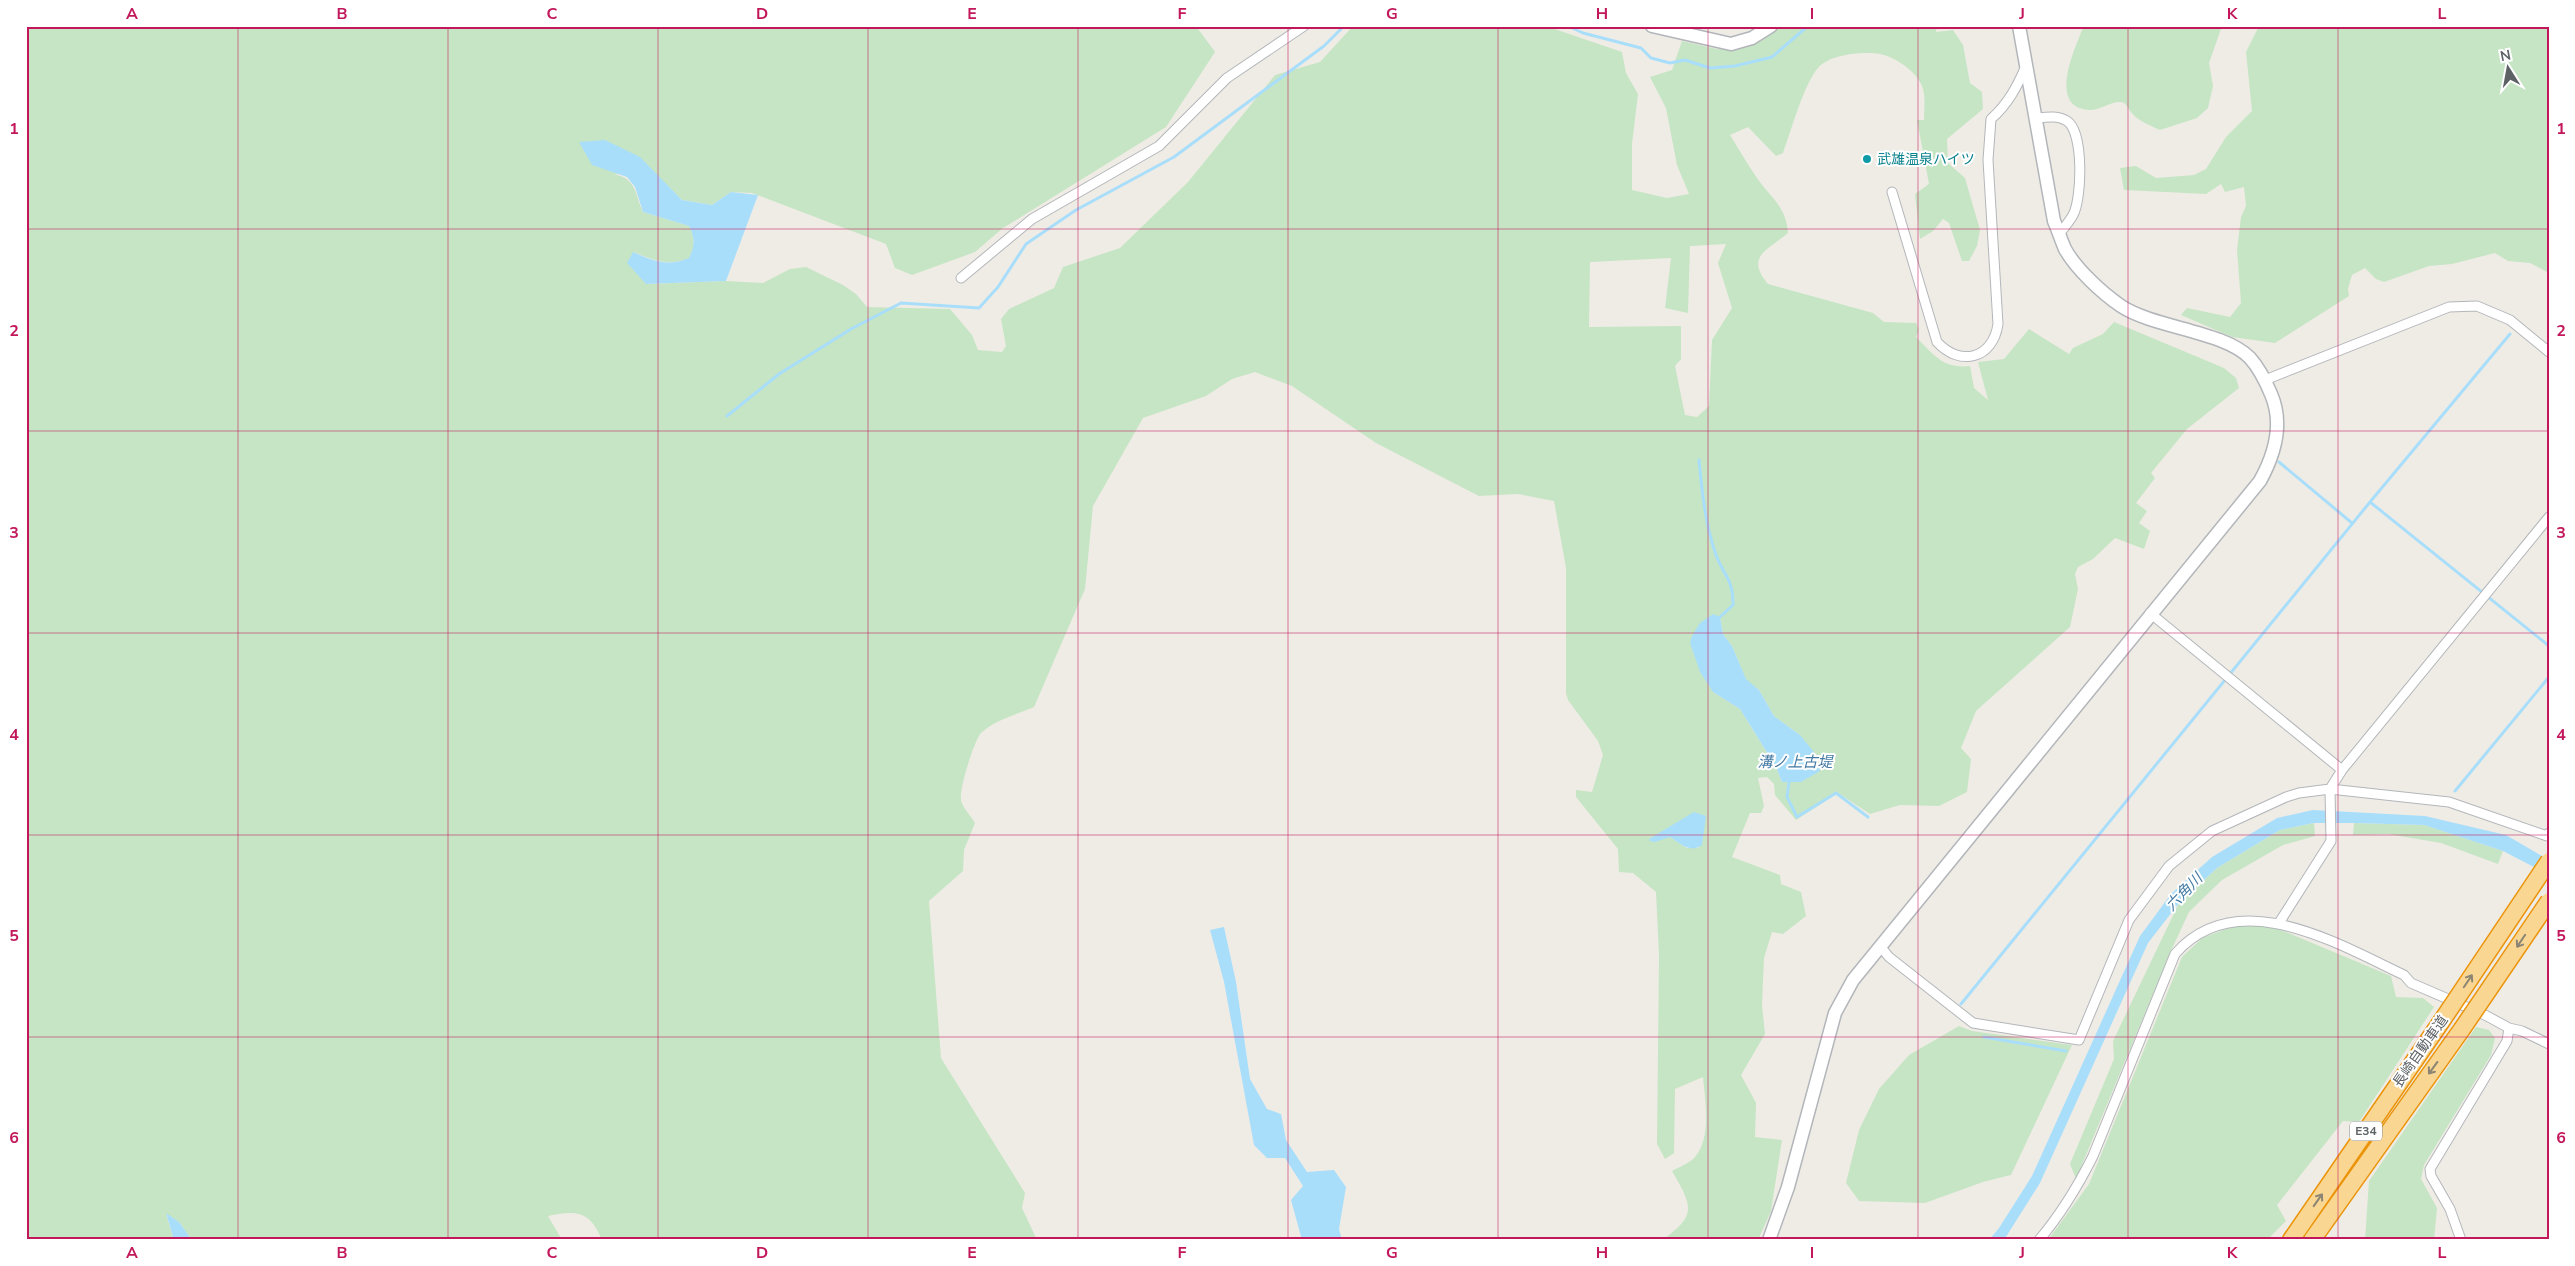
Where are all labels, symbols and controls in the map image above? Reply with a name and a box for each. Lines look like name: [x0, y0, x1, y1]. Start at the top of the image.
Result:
text: A: [126, 3, 138, 25]
text: B: [336, 3, 348, 25]
text: C: [547, 3, 558, 25]
text: D: [756, 3, 768, 25]
text: E: [967, 3, 977, 25]
text: F: [1178, 3, 1187, 25]
text: G: [1386, 3, 1398, 25]
text: H: [1596, 3, 1608, 25]
text: I: [1810, 3, 1814, 25]
text: J: [2018, 3, 2025, 25]
text: K: [2227, 3, 2239, 25]
text: L: [2438, 3, 2447, 25]
north arrow: [2482, 42, 2532, 92]
text: N: [2499, 45, 2513, 66]
text: 1: [9, 118, 19, 140]
text: 1: [2556, 118, 2566, 140]
place label: 武雄温泉ハイツ: [1877, 150, 1975, 169]
marker: 武雄温泉ハイツ: [1861, 153, 1873, 165]
text: 2: [9, 320, 19, 342]
text: 2: [2556, 320, 2566, 342]
text: 3: [9, 522, 19, 544]
text: 3: [2556, 522, 2566, 544]
text: 4: [9, 724, 19, 746]
text: 4: [2556, 724, 2566, 746]
water label: 溝ノ上古堤: [1757, 752, 1834, 772]
water label: 六角川: [2161, 867, 2208, 915]
text: 5: [9, 925, 19, 947]
text: 5: [2556, 925, 2566, 947]
one-way arrow: [2516, 934, 2526, 948]
one-way arrow: [2463, 975, 2473, 989]
street label: 長崎自動車道: [2389, 1011, 2452, 1091]
one-way arrow: [2428, 1061, 2439, 1074]
road number: E34: [2350, 1122, 2382, 1140]
text: 6: [9, 1127, 19, 1149]
text: 6: [2556, 1127, 2566, 1149]
one-way arrow: [2313, 1193, 2323, 1207]
text: A: [126, 1242, 138, 1264]
text: B: [336, 1242, 348, 1264]
text: C: [547, 1242, 558, 1264]
text: D: [756, 1242, 768, 1264]
text: E: [967, 1242, 977, 1264]
text: F: [1178, 1242, 1187, 1264]
text: G: [1386, 1242, 1398, 1264]
text: H: [1596, 1242, 1608, 1264]
text: I: [1810, 1242, 1814, 1264]
text: J: [2018, 1242, 2025, 1264]
text: K: [2227, 1242, 2239, 1264]
text: L: [2438, 1242, 2447, 1264]

